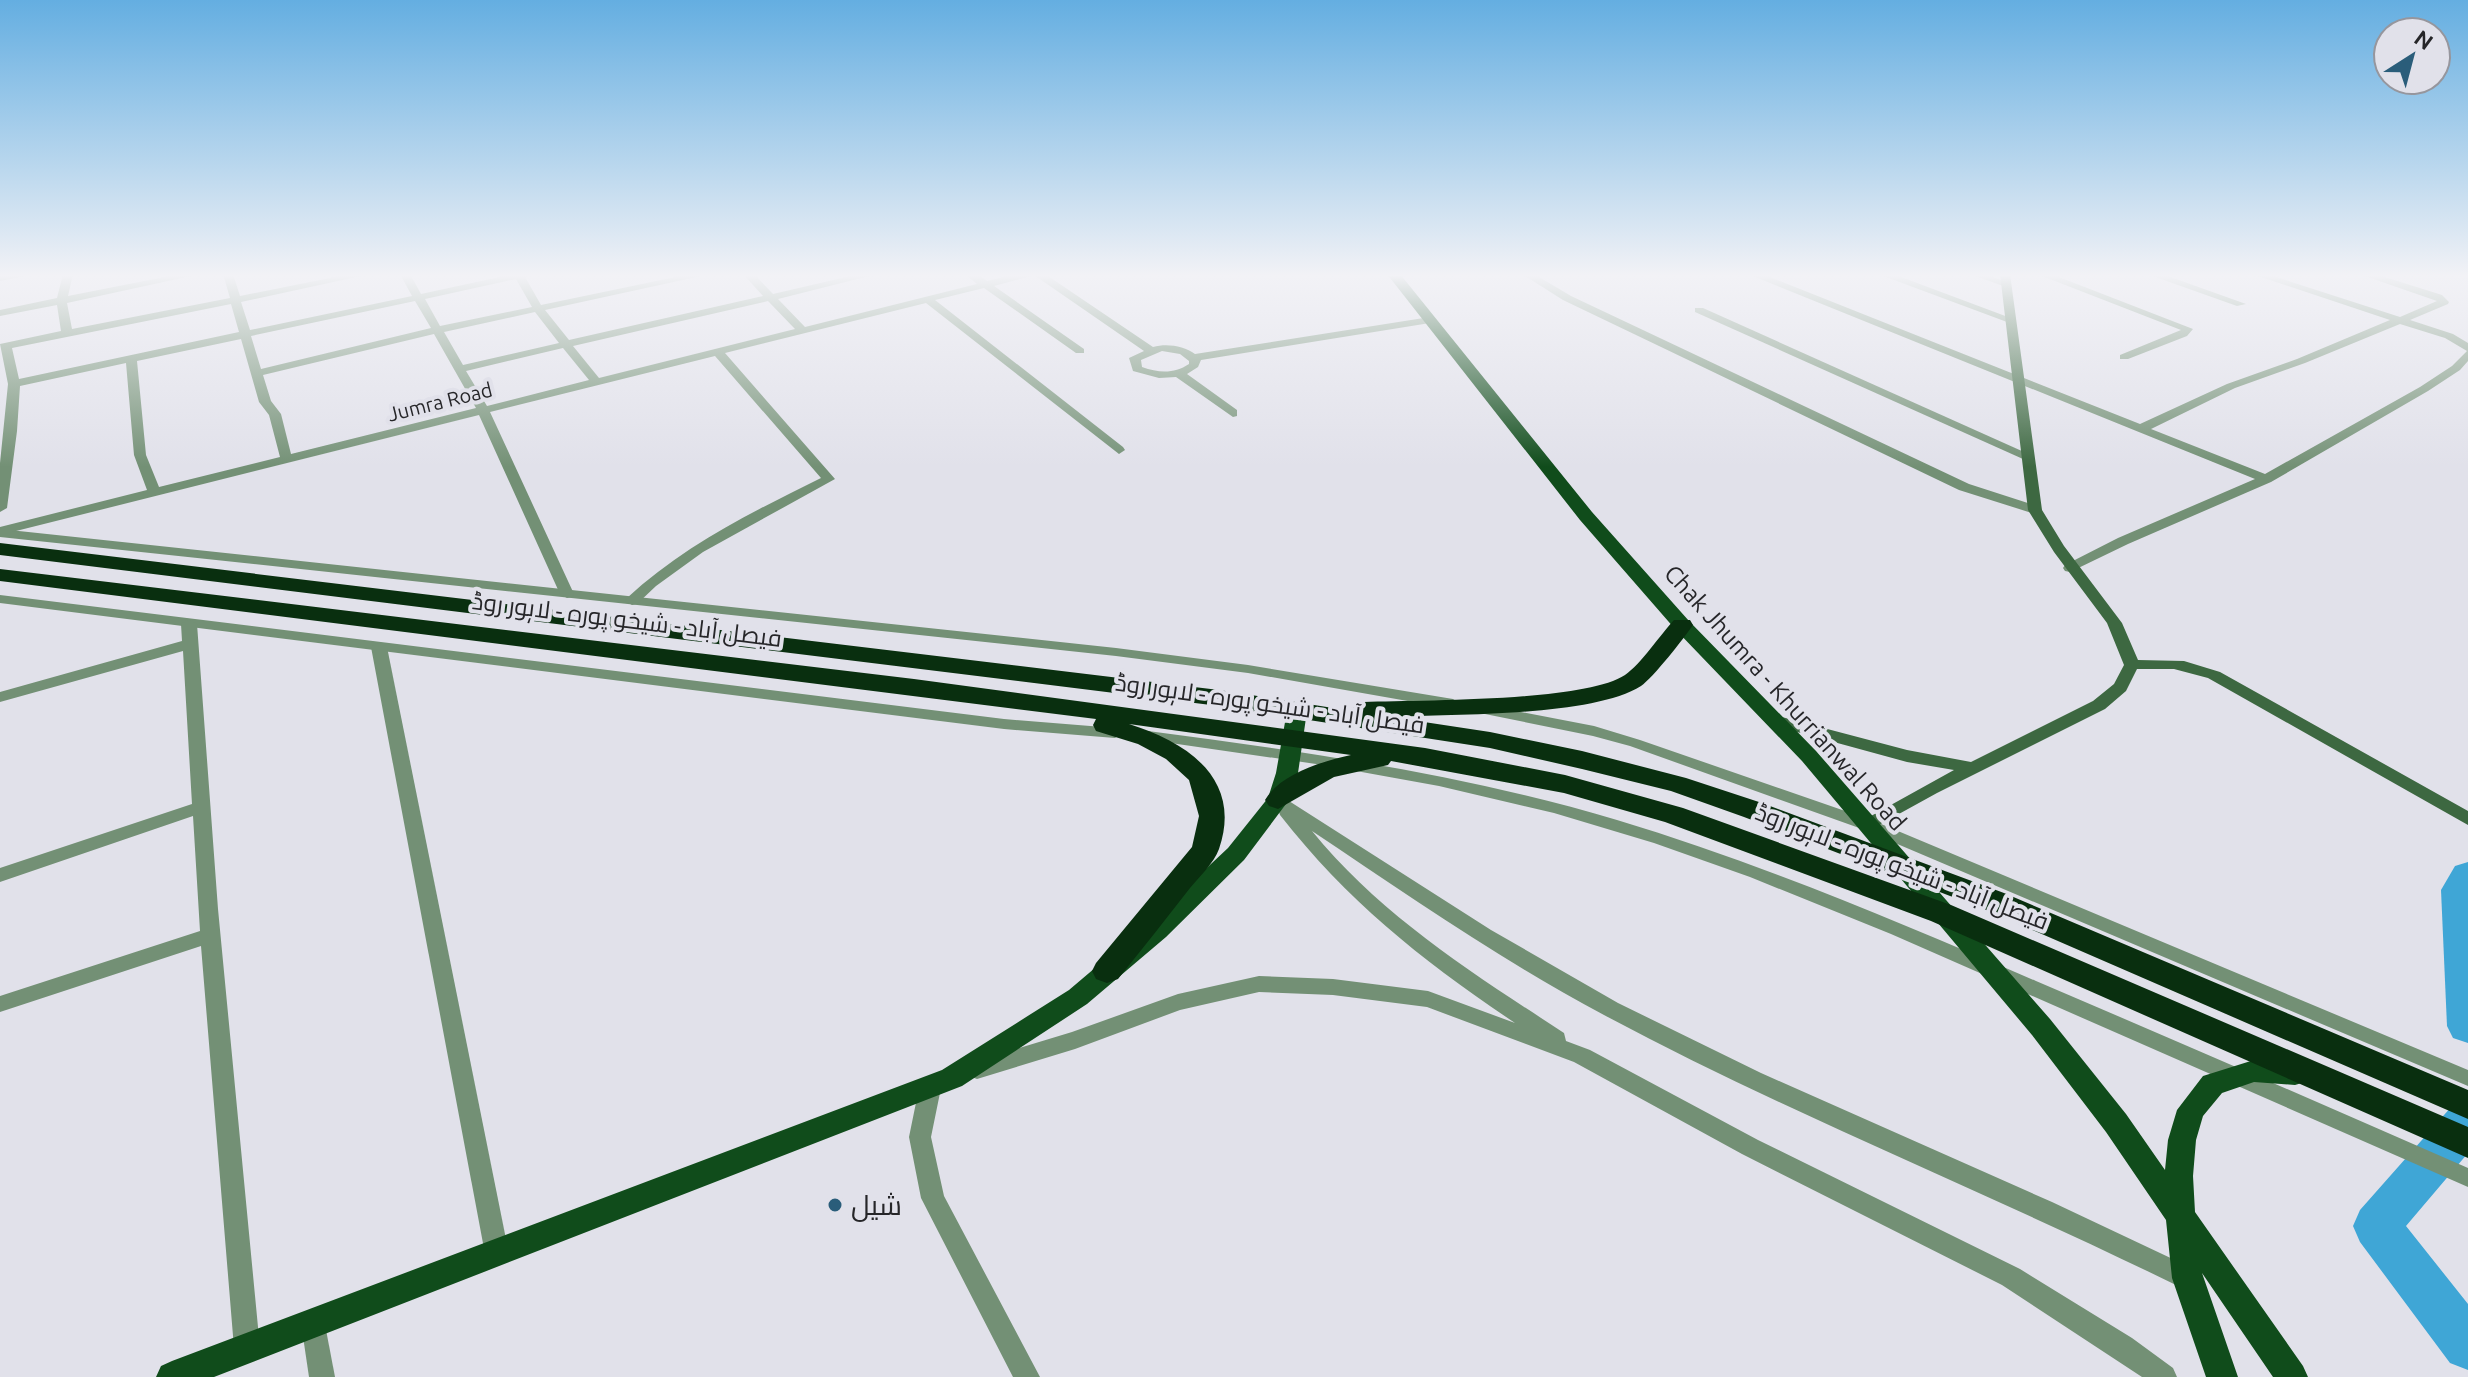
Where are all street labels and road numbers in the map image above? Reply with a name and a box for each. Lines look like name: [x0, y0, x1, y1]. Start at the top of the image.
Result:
street label: Jumra Road: [385, 377, 495, 426]
street label: Chak Jhumra - Khurrianwal Road: [1659, 559, 1912, 836]
street label: فیصل آباد - شیخو پورہ - لاہور روڈ: [470, 587, 783, 655]
street label: فیصل آباد - شیخو پورہ - لاہور روڈ: [1113, 668, 1426, 742]
street label: فیصل آباد - شیخو پورہ - لاہور روڈ: [1751, 798, 2052, 938]

